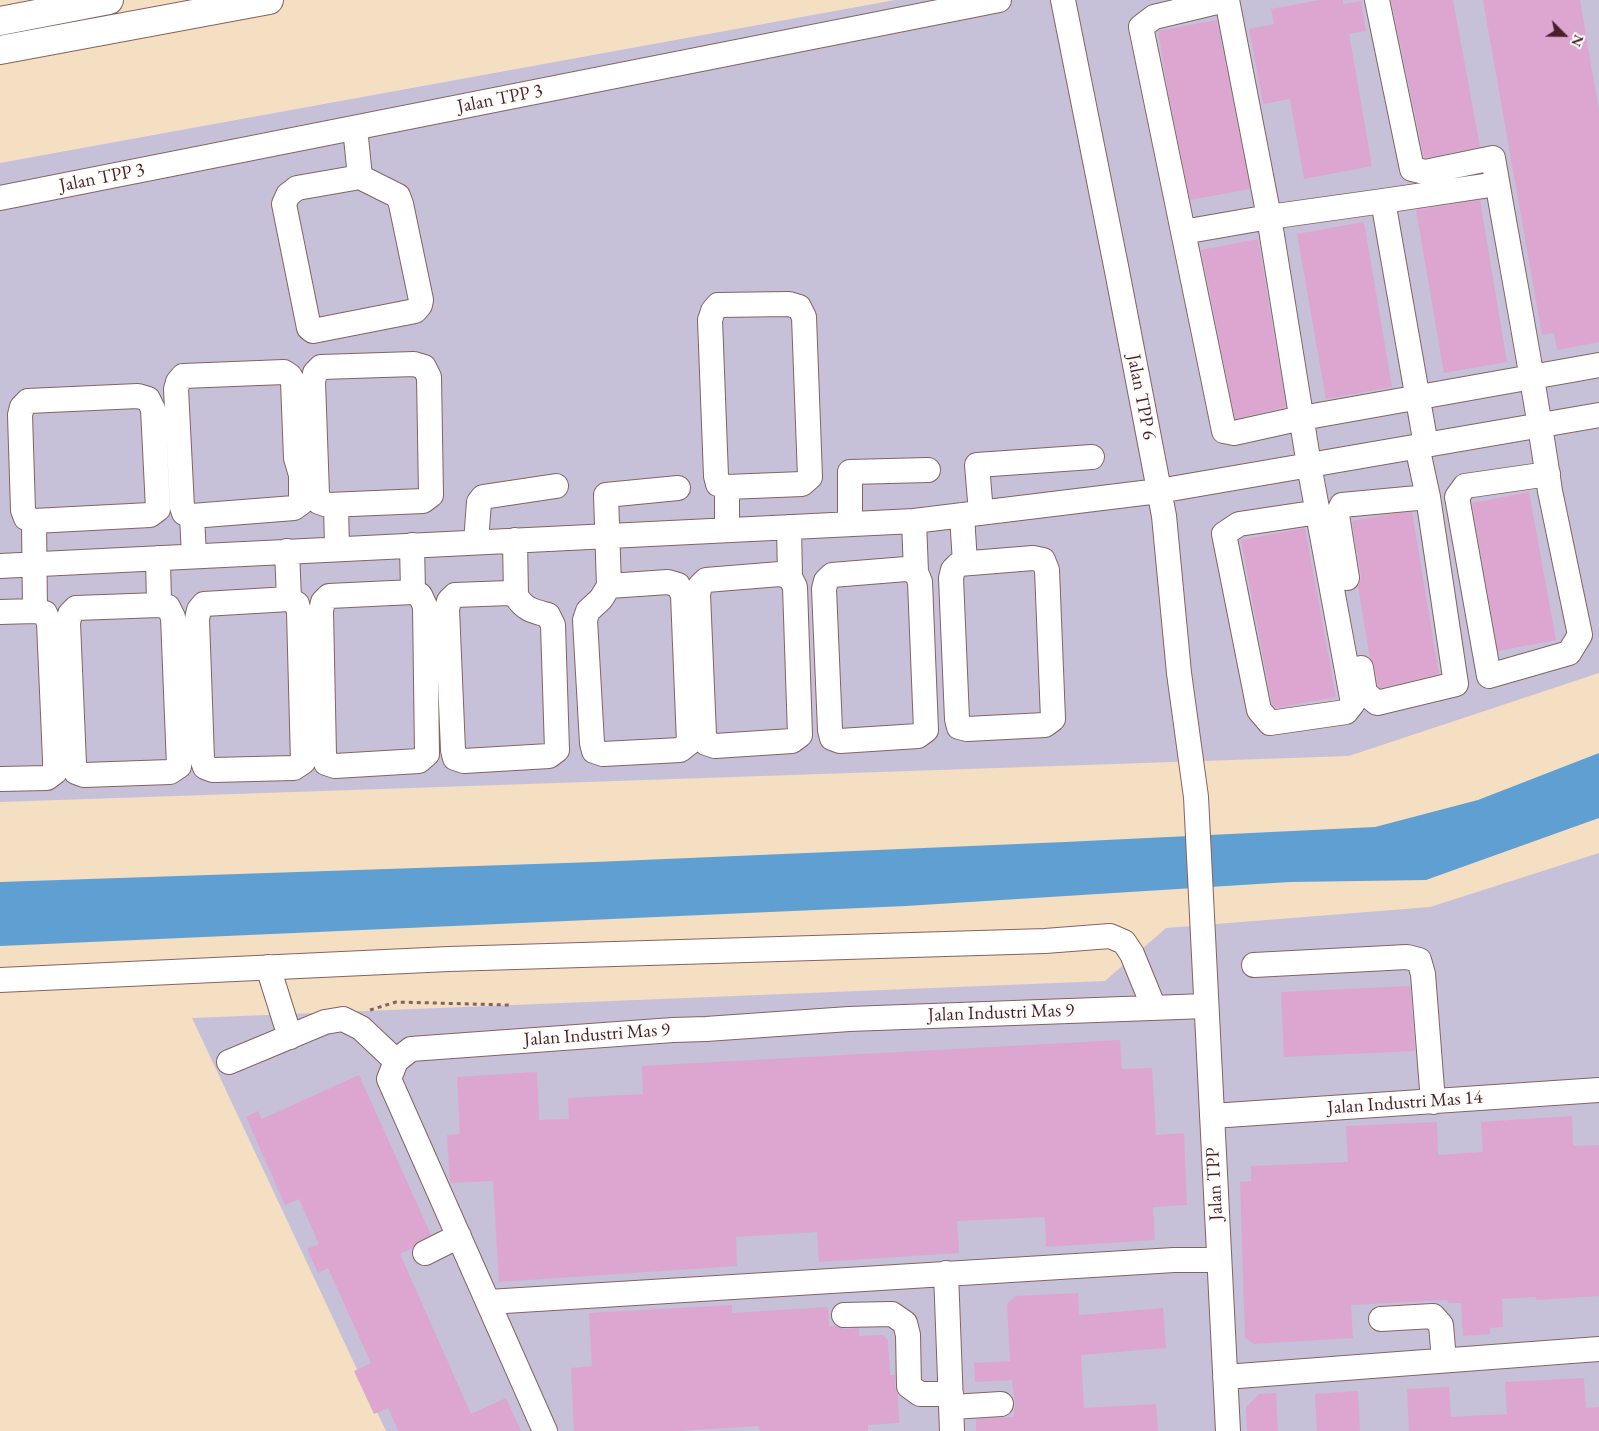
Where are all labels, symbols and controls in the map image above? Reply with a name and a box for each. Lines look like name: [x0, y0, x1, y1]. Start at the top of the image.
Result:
north arrow: [1539, 10, 1589, 60]
text: N: [1567, 32, 1588, 50]
street label: Jalan TPP 3: [455, 80, 545, 118]
street label: Jalan TPP 3: [57, 159, 147, 197]
street label: Jalan TPP 6: [1122, 352, 1160, 442]
street label: Jalan Industri Mas 9: [927, 999, 1075, 1027]
street label: Jalan Industri Mas 9: [523, 1019, 671, 1051]
street label: Jalan Industri Mas 14: [1327, 1086, 1483, 1120]
street label: Jalan TPP: [1202, 1147, 1228, 1221]

